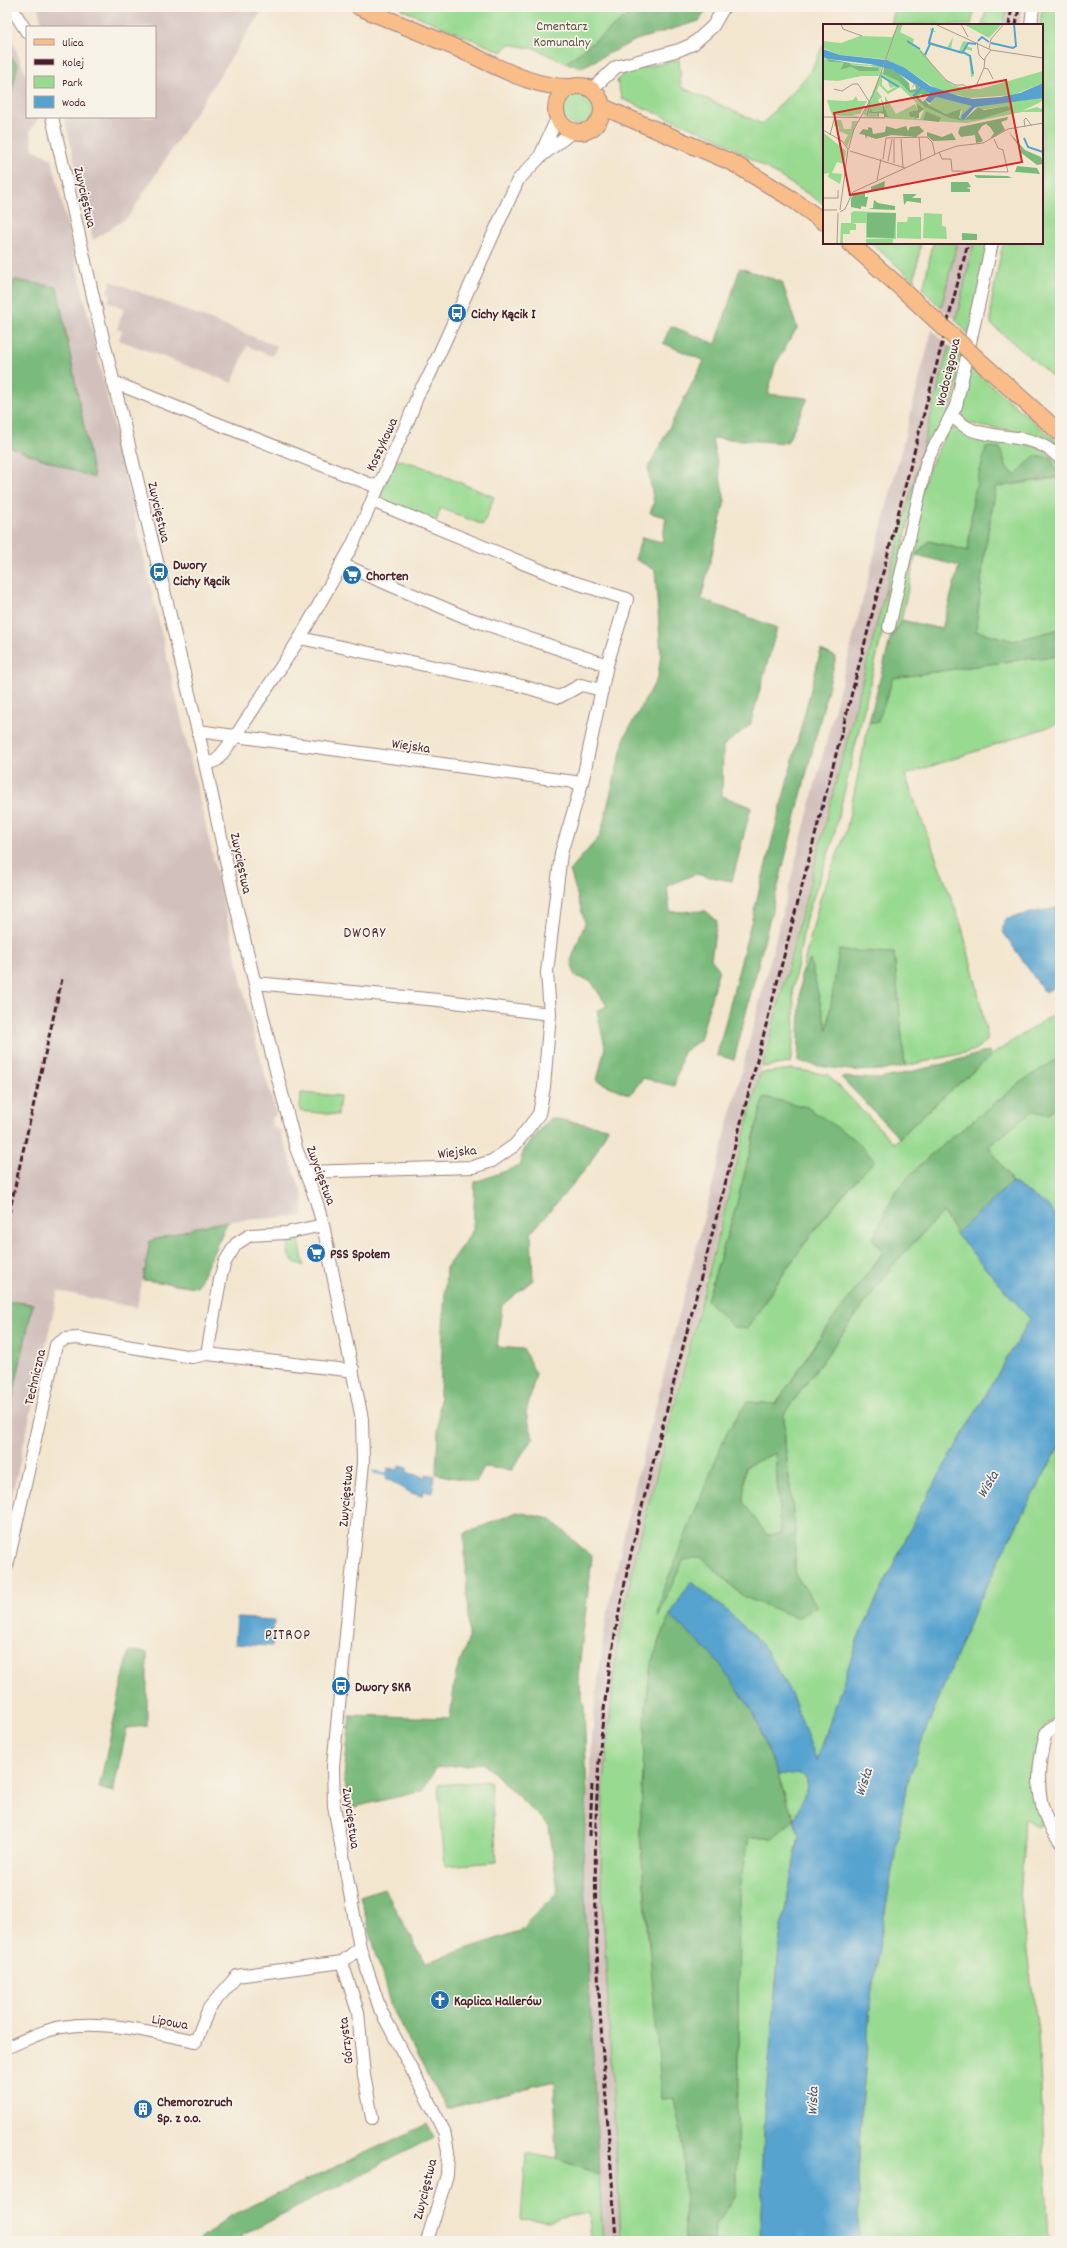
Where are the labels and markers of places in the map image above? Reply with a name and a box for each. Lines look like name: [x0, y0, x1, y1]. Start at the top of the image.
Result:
bus stop icon: Cichy Kącik I: [446, 302, 468, 324]
place label: Cichy Kącik I: [471, 305, 536, 325]
place label: Dwory Cichy Kącik: [173, 556, 230, 592]
bus stop icon: Dwory Cichy Kącik: [148, 561, 170, 583]
supermarket icon: Chorten: [341, 564, 363, 586]
place label: Chorten: [366, 567, 409, 587]
supermarket icon: PSS Społem: [305, 1242, 327, 1264]
place label: PSS Społem: [330, 1245, 390, 1265]
bus stop icon: Dwory SKR: [330, 1675, 352, 1697]
place label: Dwory SKR: [355, 1678, 411, 1698]
church icon: Kaplica Hallerów: [429, 1989, 451, 2011]
place label: Kaplica Hallerów: [454, 1992, 542, 2012]
place label: Chemorozruch Sp. z o.o.: [157, 2093, 233, 2129]
building icon: Chemorozruch Sp. z o.o.: [132, 2098, 154, 2120]

